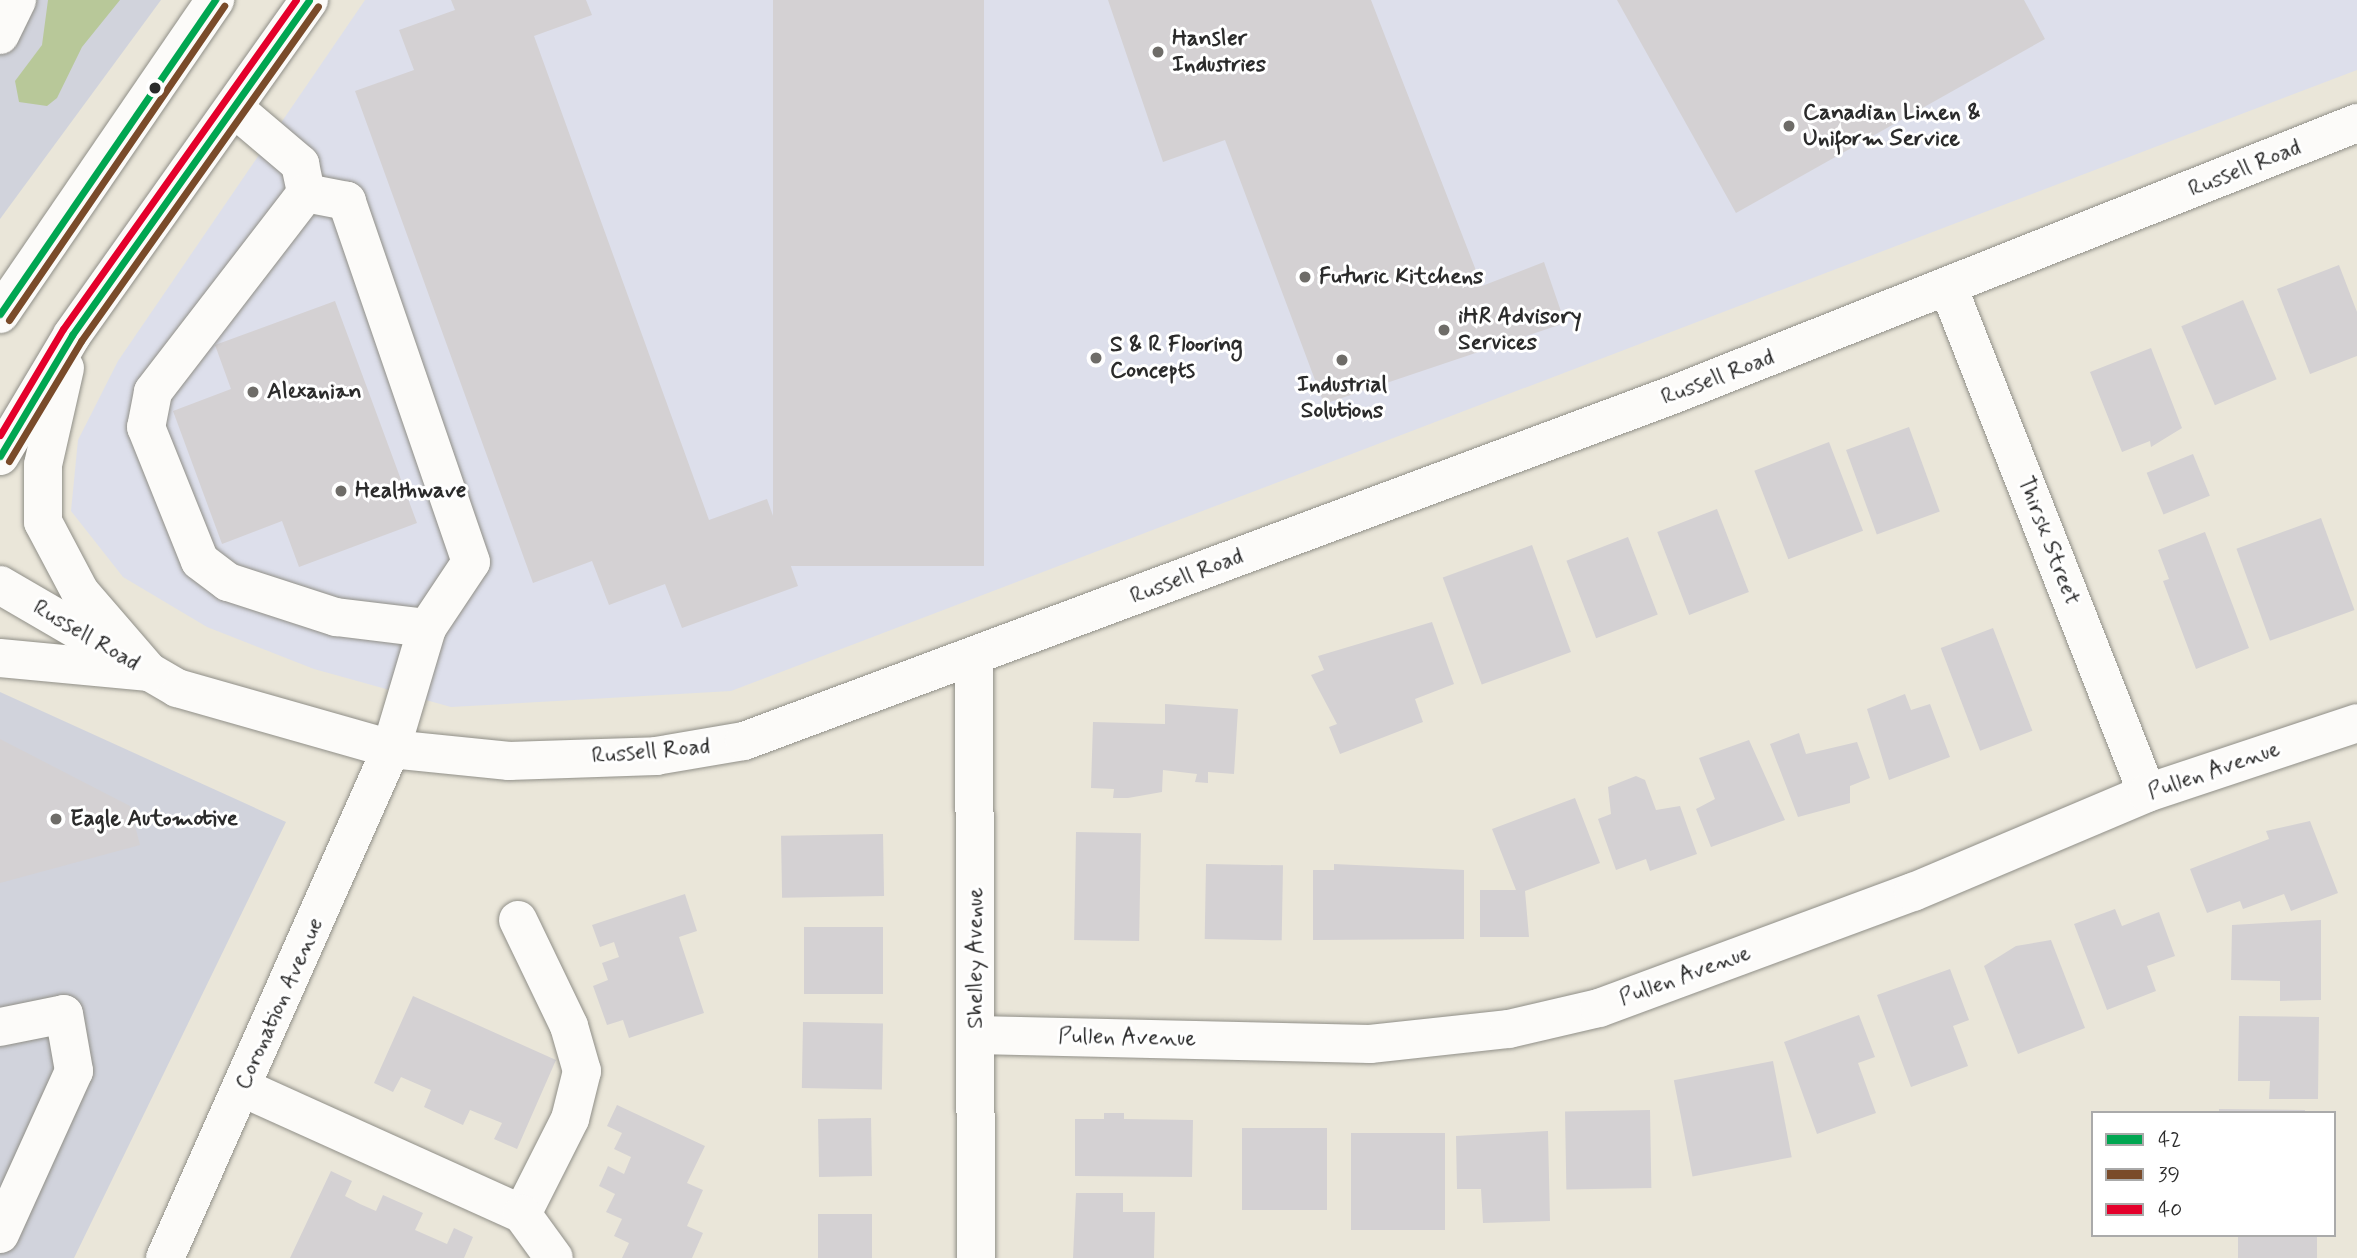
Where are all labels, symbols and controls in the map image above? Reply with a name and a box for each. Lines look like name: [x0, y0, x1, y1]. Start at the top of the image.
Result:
place label: Hansler Industries: [1172, 25, 1266, 79]
marker: Hansler Industries: [1150, 44, 1166, 60]
unlabelled marker: [148, 81, 162, 95]
place label: Canadian Linen & Uniform Service: [1803, 99, 1983, 153]
marker: Canadian Linen & Uniform Service: [1781, 118, 1797, 134]
street label: Russell Road: [2185, 134, 2305, 204]
place label: Futuric Kitchens: [1319, 263, 1481, 291]
marker: Futuric Kitchens: [1297, 269, 1313, 285]
place label: iHR Advisory Services: [1458, 303, 1579, 357]
marker: iHR Advisory Services: [1436, 322, 1452, 338]
place label: S & R Flooring Concepts: [1110, 331, 1243, 385]
street label: Russell Road: [1658, 344, 1778, 412]
marker: S & R Flooring Concepts: [1088, 350, 1104, 366]
marker: Industrial Solutions: [1334, 352, 1350, 368]
place label: Industrial Solutions: [1297, 371, 1387, 425]
place label: Alexanian: [267, 378, 362, 406]
marker: Alexanian: [245, 384, 261, 400]
street label: Thirsk Street: [2011, 473, 2085, 609]
place label: Healthwave: [355, 477, 466, 505]
marker: Healthwave: [333, 483, 349, 499]
street label: Russell Road: [1127, 543, 1247, 611]
street label: Russell Road: [28, 595, 144, 677]
street label: Russell Road: [591, 733, 711, 771]
street label: Pullen Avenue: [2146, 736, 2282, 806]
place label: Eagle Automotive: [70, 805, 238, 833]
marker: Eagle Automotive: [48, 811, 64, 827]
street label: Shelley Avenue: [962, 884, 990, 1032]
street label: Coronation Avenue: [230, 915, 330, 1093]
street label: Pullen Avenue: [1617, 940, 1753, 1012]
street label: Pullen Avenue: [1059, 1023, 1195, 1053]
legend: [2091, 1111, 2336, 1237]
text: 42: [2158, 1126, 2181, 1154]
text: 39: [2158, 1161, 2180, 1189]
text: 40: [2158, 1196, 2182, 1224]

